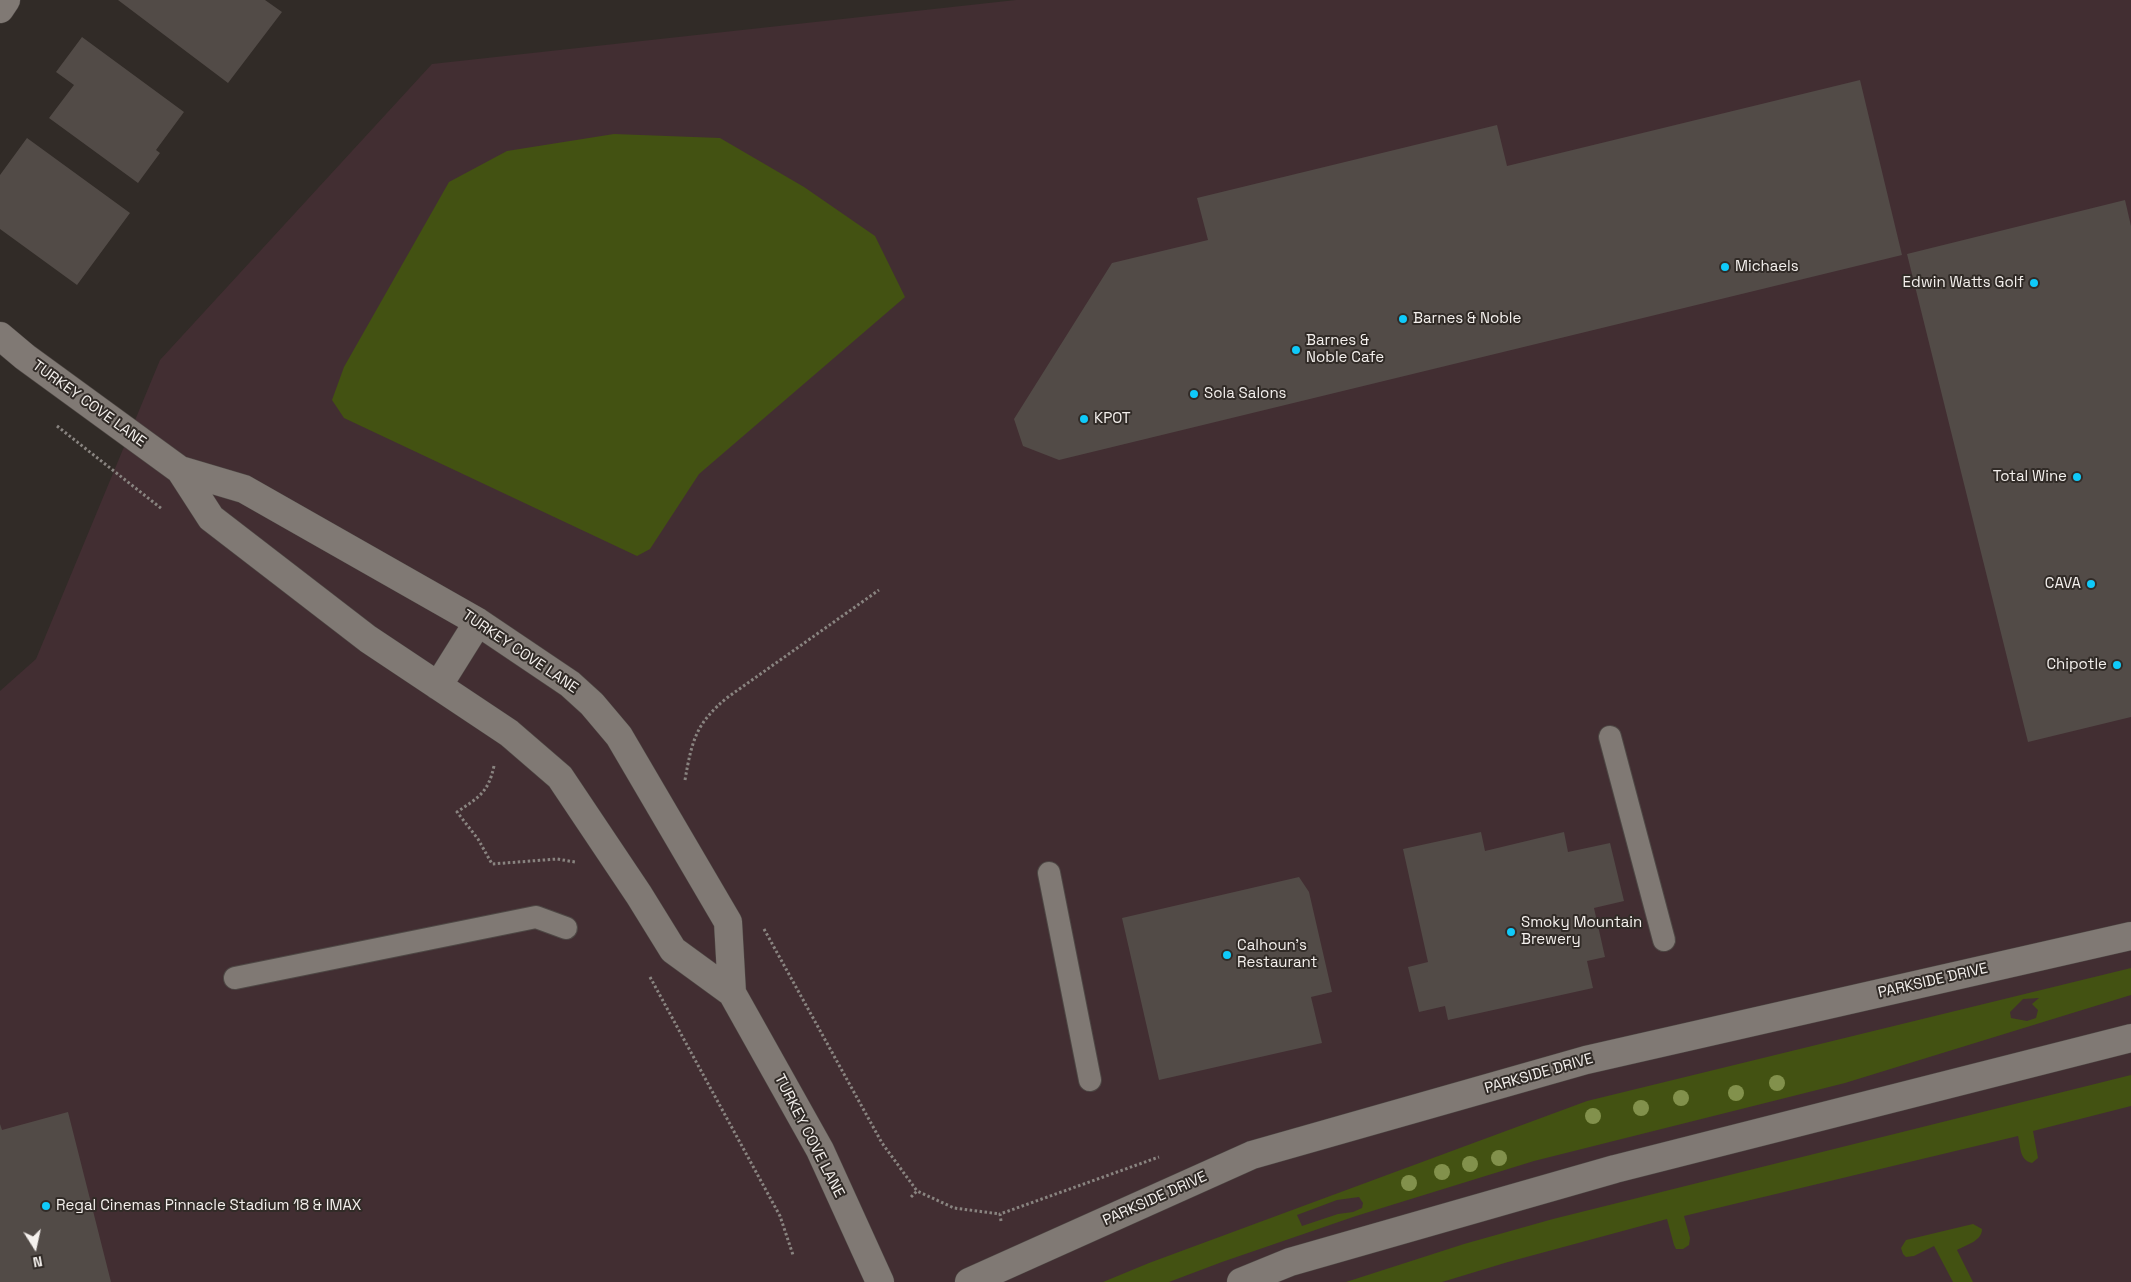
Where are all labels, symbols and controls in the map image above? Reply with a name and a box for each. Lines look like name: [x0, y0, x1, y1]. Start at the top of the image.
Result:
place label: Michaels: [1735, 258, 1799, 276]
marker: Michaels: [1719, 261, 1731, 273]
place label: Edwin Watts Golf: [1903, 274, 2024, 292]
marker: Edwin Watts Golf: [2028, 277, 2040, 289]
place label: Barnes & Noble: [1413, 310, 1521, 328]
marker: Barnes & Noble: [1397, 313, 1409, 325]
place label: Barnes & Noble Cafe: [1306, 332, 1384, 367]
marker: Barnes & Noble Cafe: [1290, 344, 1302, 356]
street label: TURKEY COVE LANE: [29, 357, 149, 451]
place label: Sola Salons: [1204, 385, 1286, 403]
marker: Sola Salons: [1188, 388, 1200, 400]
place label: KPOT: [1094, 410, 1131, 428]
marker: KPOT: [1078, 413, 1090, 425]
place label: Total Wine: [1993, 468, 2067, 486]
marker: Total Wine: [2071, 471, 2083, 483]
place label: CAVA: [2045, 575, 2081, 593]
marker: CAVA: [2085, 578, 2097, 590]
street label: TURKEY COVE LANE: [459, 607, 581, 697]
place label: Chipotle: [2046, 656, 2107, 674]
marker: Chipotle: [2111, 659, 2123, 671]
place label: Smoky Mountain Brewery: [1521, 914, 1642, 949]
marker: Smoky Mountain Brewery: [1505, 926, 1517, 938]
place label: Calhoun's Restaurant: [1237, 937, 1317, 972]
marker: Calhoun's Restaurant: [1221, 949, 1233, 961]
street label: PARKSIDE DRIVE: [1876, 960, 1990, 1002]
street label: PARKSIDE DRIVE: [1483, 1050, 1595, 1098]
street label: TURKEY COVE LANE: [770, 1071, 848, 1201]
street label: PARKSIDE DRIVE: [1100, 1168, 1210, 1230]
place label: Regal Cinemas Pinnacle Stadium 18 & IMAX: [56, 1197, 361, 1215]
marker: Regal Cinemas Pinnacle Stadium 18 & IMAX: [40, 1200, 52, 1212]
north arrow: [10, 1222, 60, 1272]
text: N: [31, 1252, 44, 1271]

